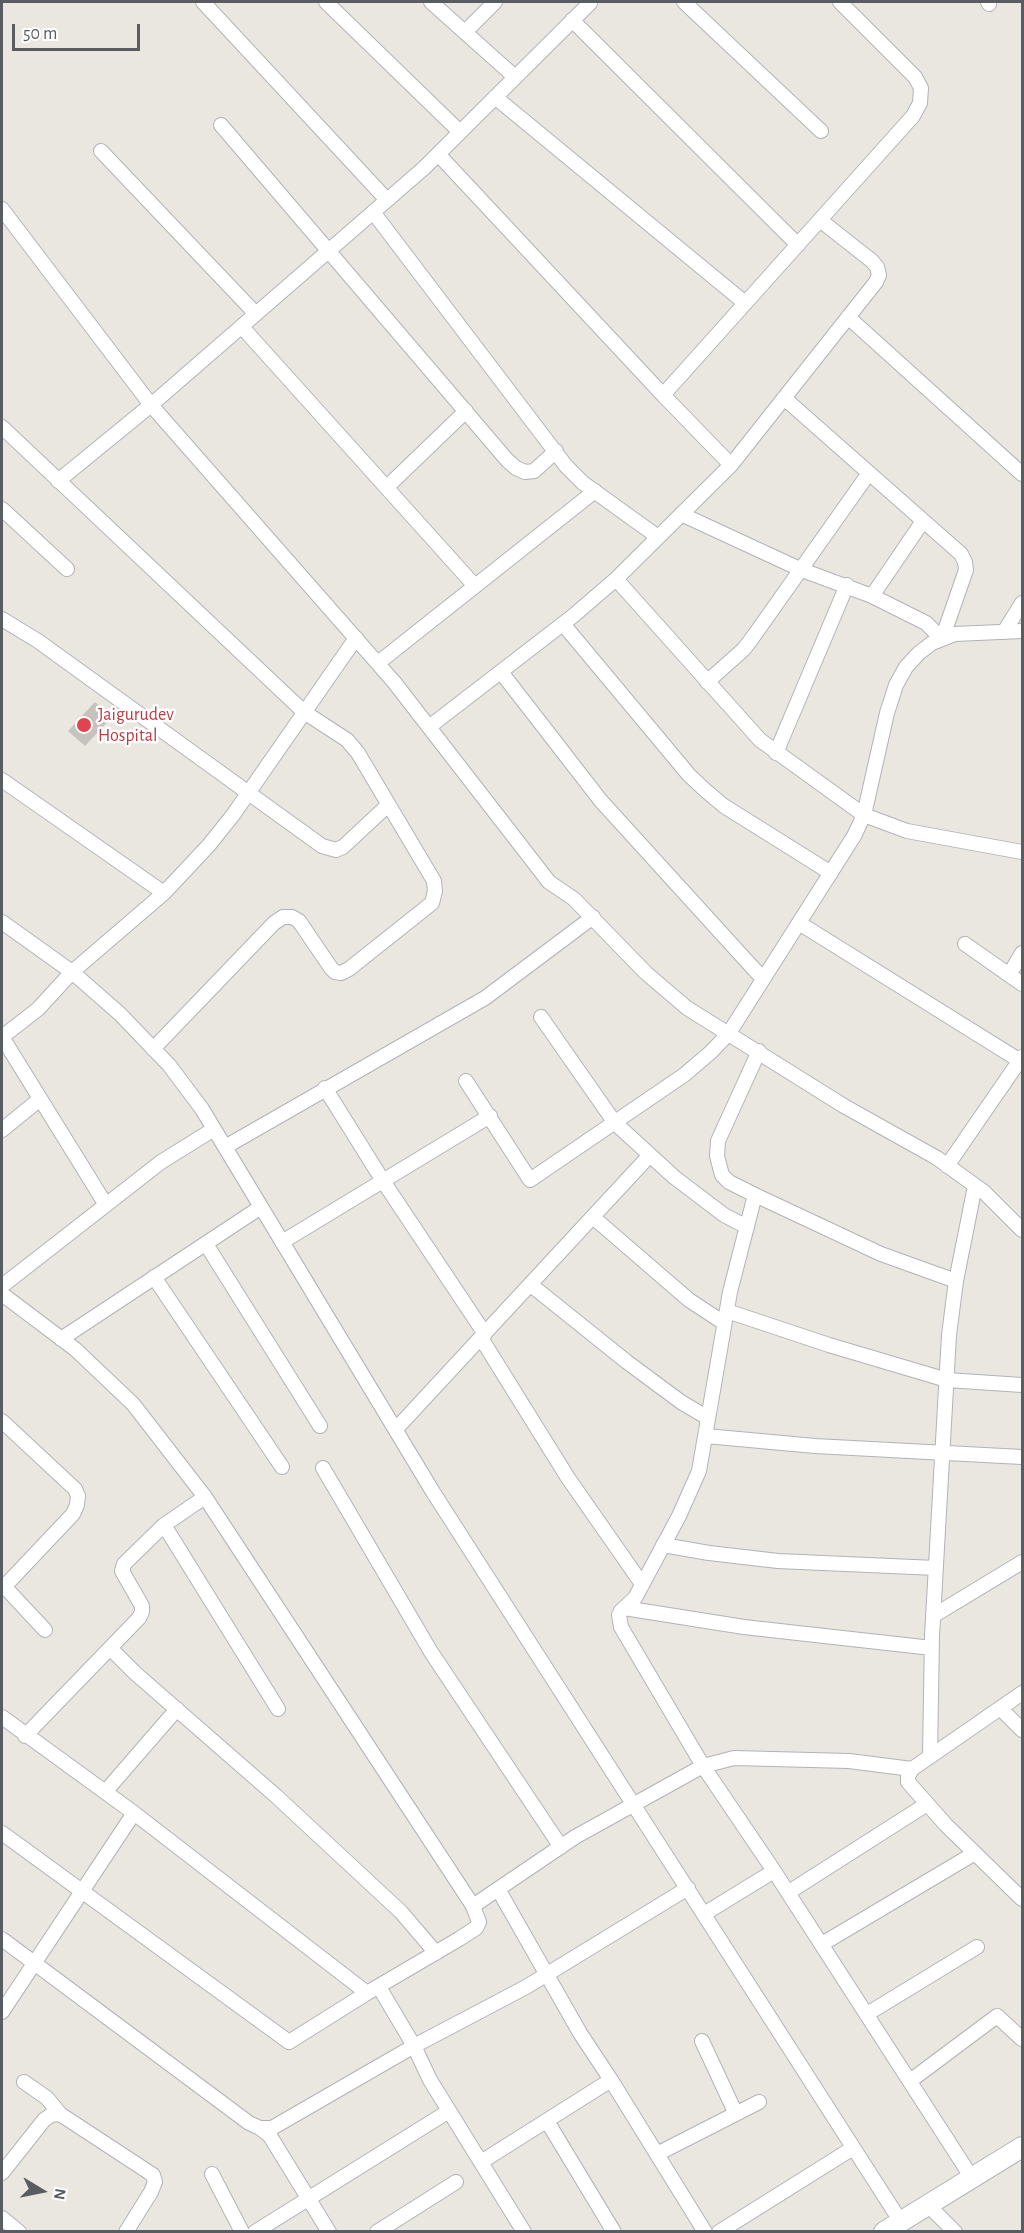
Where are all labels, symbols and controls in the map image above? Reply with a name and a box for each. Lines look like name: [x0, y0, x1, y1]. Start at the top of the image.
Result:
scale bar: [15, 12, 142, 50]
text: 50 m: [23, 25, 57, 43]
place label: Jaigurudev Hospital: [98, 704, 174, 746]
marker: Jaigurudev Hospital: [75, 716, 93, 734]
north arrow: [12, 2161, 72, 2221]
text: N: [51, 2187, 69, 2201]

